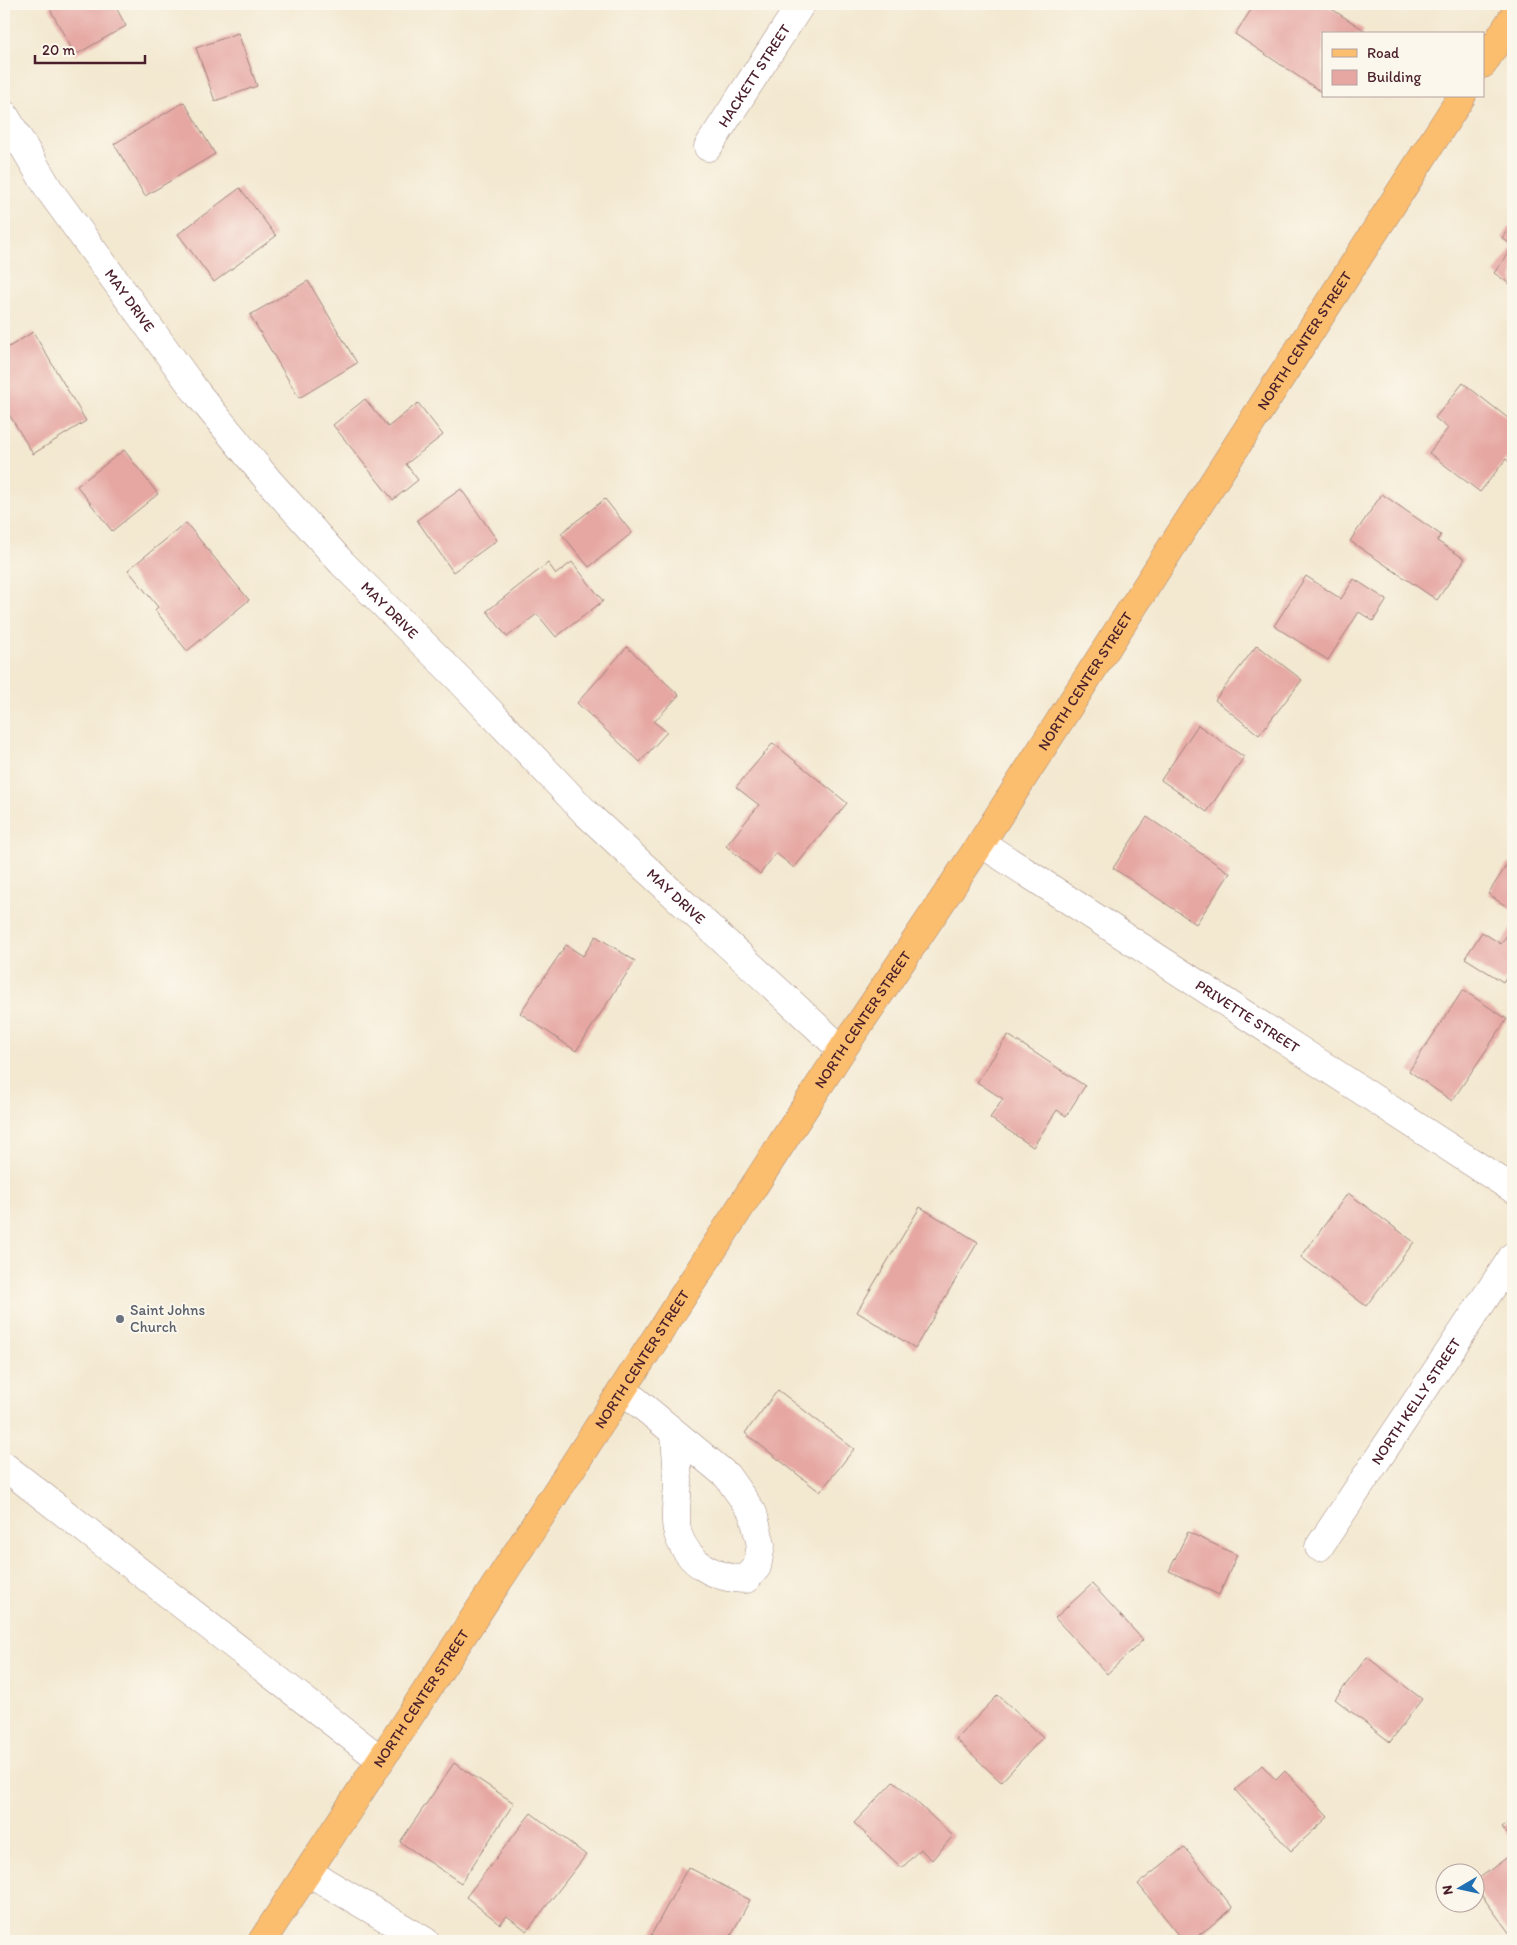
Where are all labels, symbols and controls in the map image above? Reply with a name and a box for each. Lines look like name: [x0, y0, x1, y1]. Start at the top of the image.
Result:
street label: HACKETT STREET: [714, 20, 795, 131]
scale bar: [35, 32, 145, 64]
legend: [1322, 32, 1484, 98]
text: 20 m: [42, 41, 76, 59]
text: Road: [1367, 44, 1400, 62]
text: Building: [1367, 68, 1421, 86]
street label: MAY DRIVE: [101, 265, 158, 335]
street label: NORTH CENTER STREET: [1253, 267, 1356, 413]
street label: MAY DRIVE: [357, 578, 422, 642]
street label: NORTH CENTER STREET: [1034, 608, 1137, 754]
street label: MAY DRIVE: [643, 865, 709, 928]
street label: NORTH CENTER STREET: [811, 947, 915, 1092]
street label: PRIVETTE STREET: [1192, 976, 1304, 1057]
street label: NORTH CENTER STREET: [591, 1286, 694, 1432]
place label: Saint Johns Church: [130, 1301, 206, 1336]
marker: Saint Johns Church: [114, 1313, 126, 1325]
street label: NORTH KELLY STREET: [1367, 1334, 1465, 1468]
street label: NORTH CENTER STREET: [369, 1626, 473, 1771]
north arrow: [1434, 1862, 1484, 1912]
text: N: [1439, 1884, 1457, 1896]

